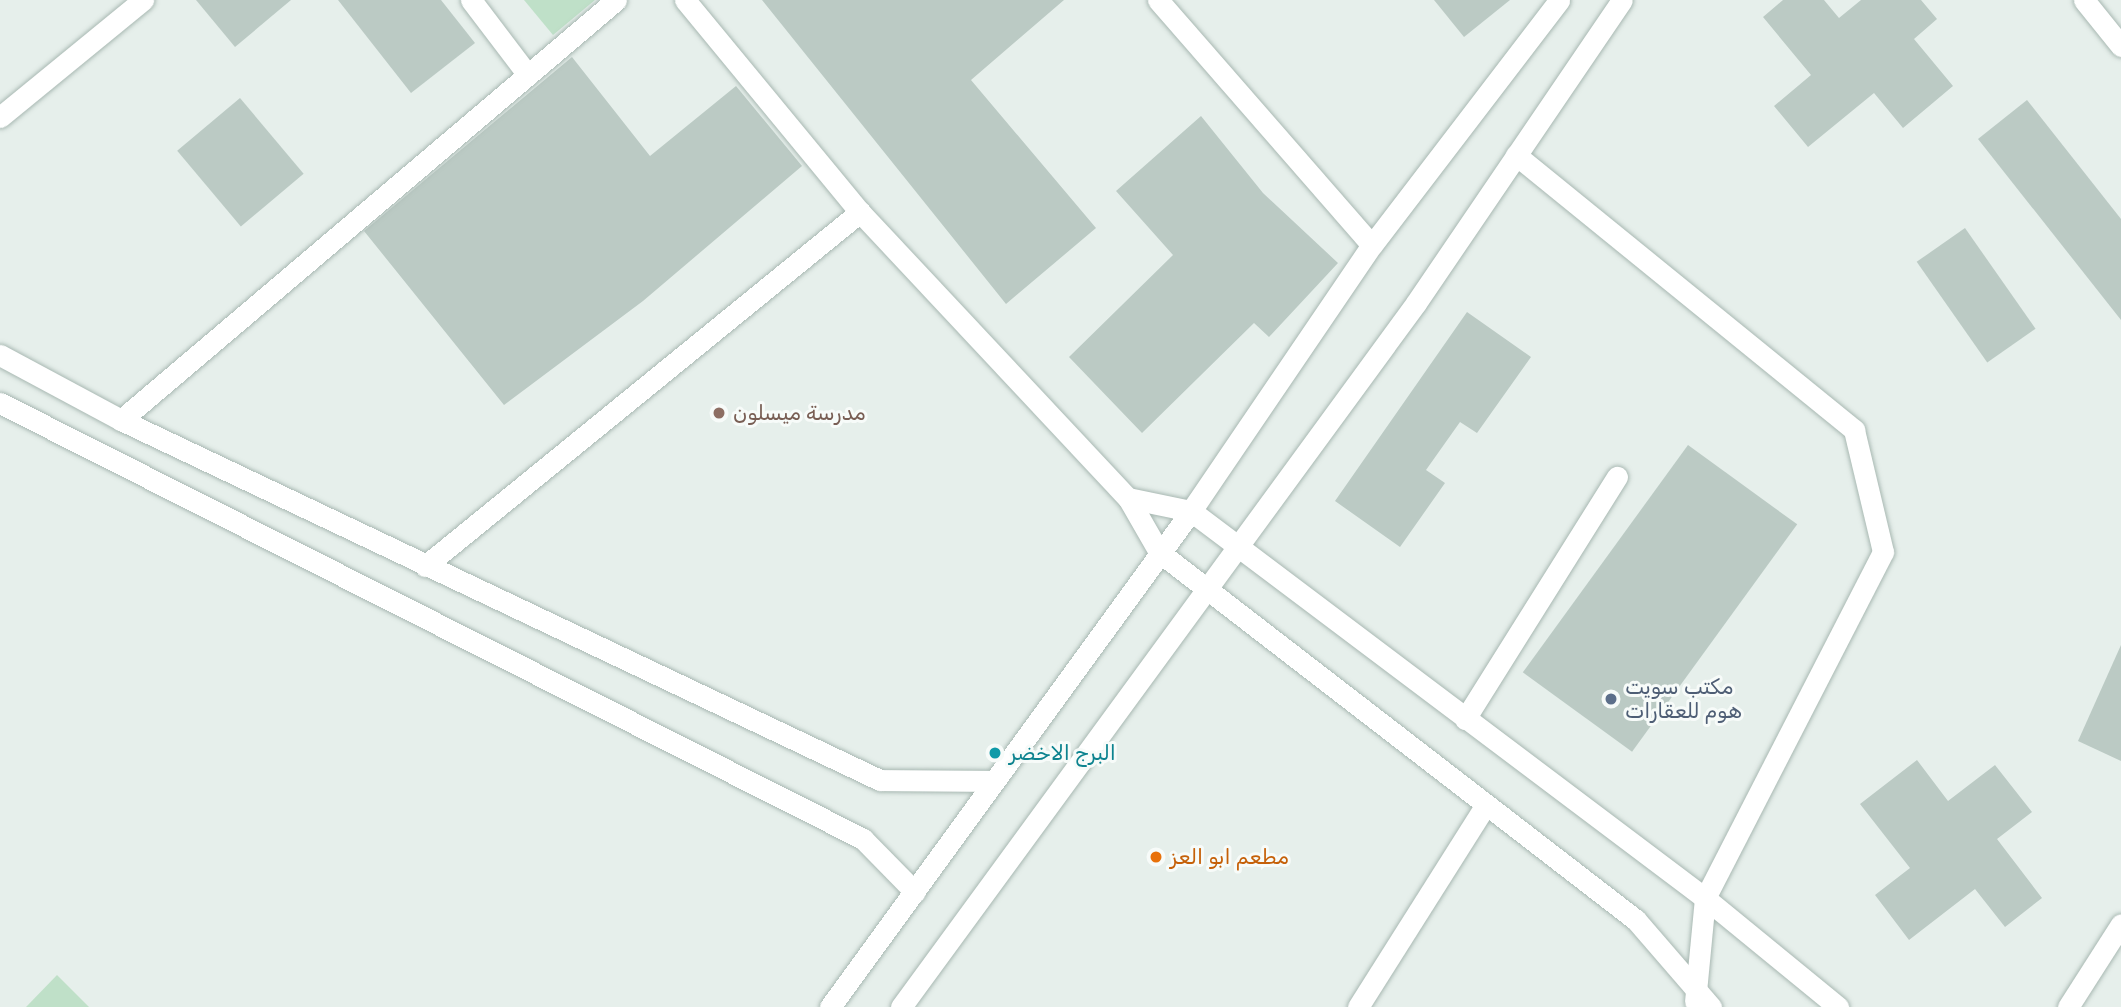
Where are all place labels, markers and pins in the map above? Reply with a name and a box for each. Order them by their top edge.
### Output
place label: مدرسة ميسلون [733,400,866,426]
marker: مدرسة ميسلون [711,405,727,421]
place label: مكتب سويت هوم للعقارات [1625,674,1742,724]
marker: مكتب سويت هوم للعقارات [1603,691,1619,707]
place label: البرج الاخضر [1009,740,1116,766]
marker: البرج الاخضر [987,745,1003,761]
place label: مطعم ابو العز [1170,844,1289,870]
marker: مطعم ابو العز [1148,849,1164,865]

